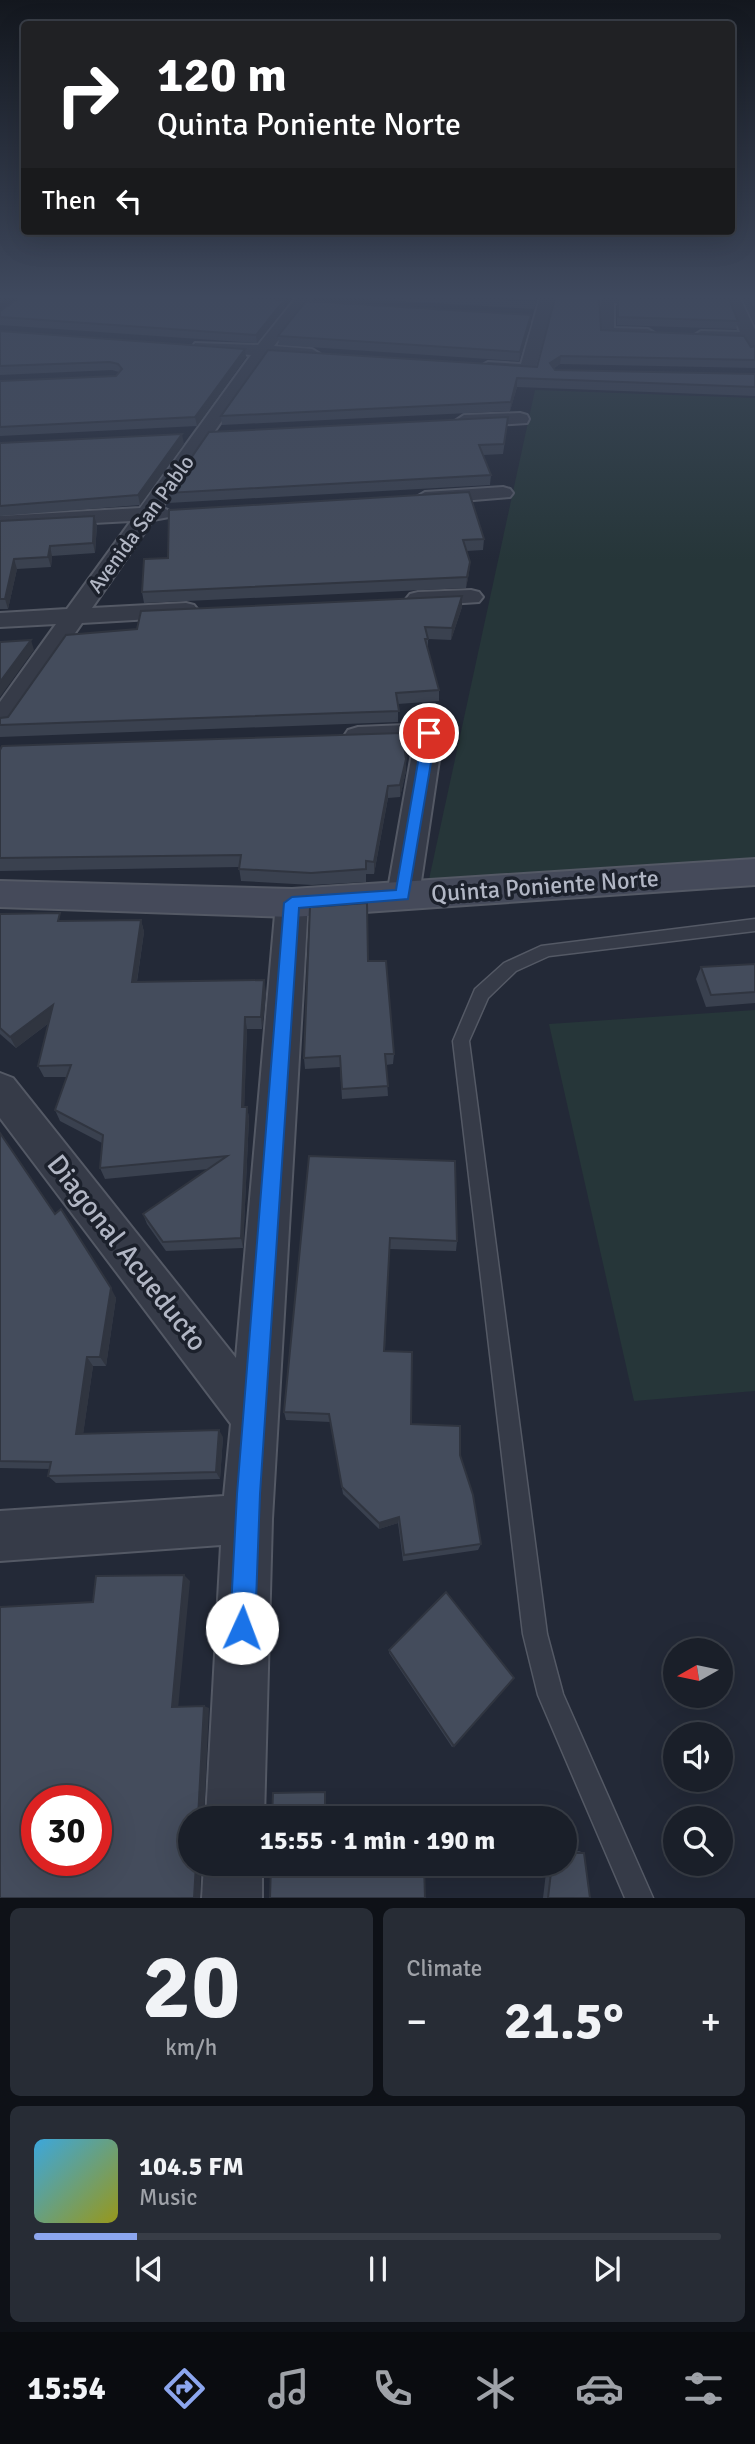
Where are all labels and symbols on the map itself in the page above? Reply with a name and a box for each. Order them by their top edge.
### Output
street label: Avenida San Pablo [82,450,200,598]
pin [399,703,459,763]
street label: Quinta Poniente Norte [430,863,660,909]
street label: Diagonal Acueducto [40,1148,214,1358]
position arrow [205,1591,279,1665]
north arrow [663,1638,733,1708]
speed limit sign: 30 [21,1785,112,1876]

